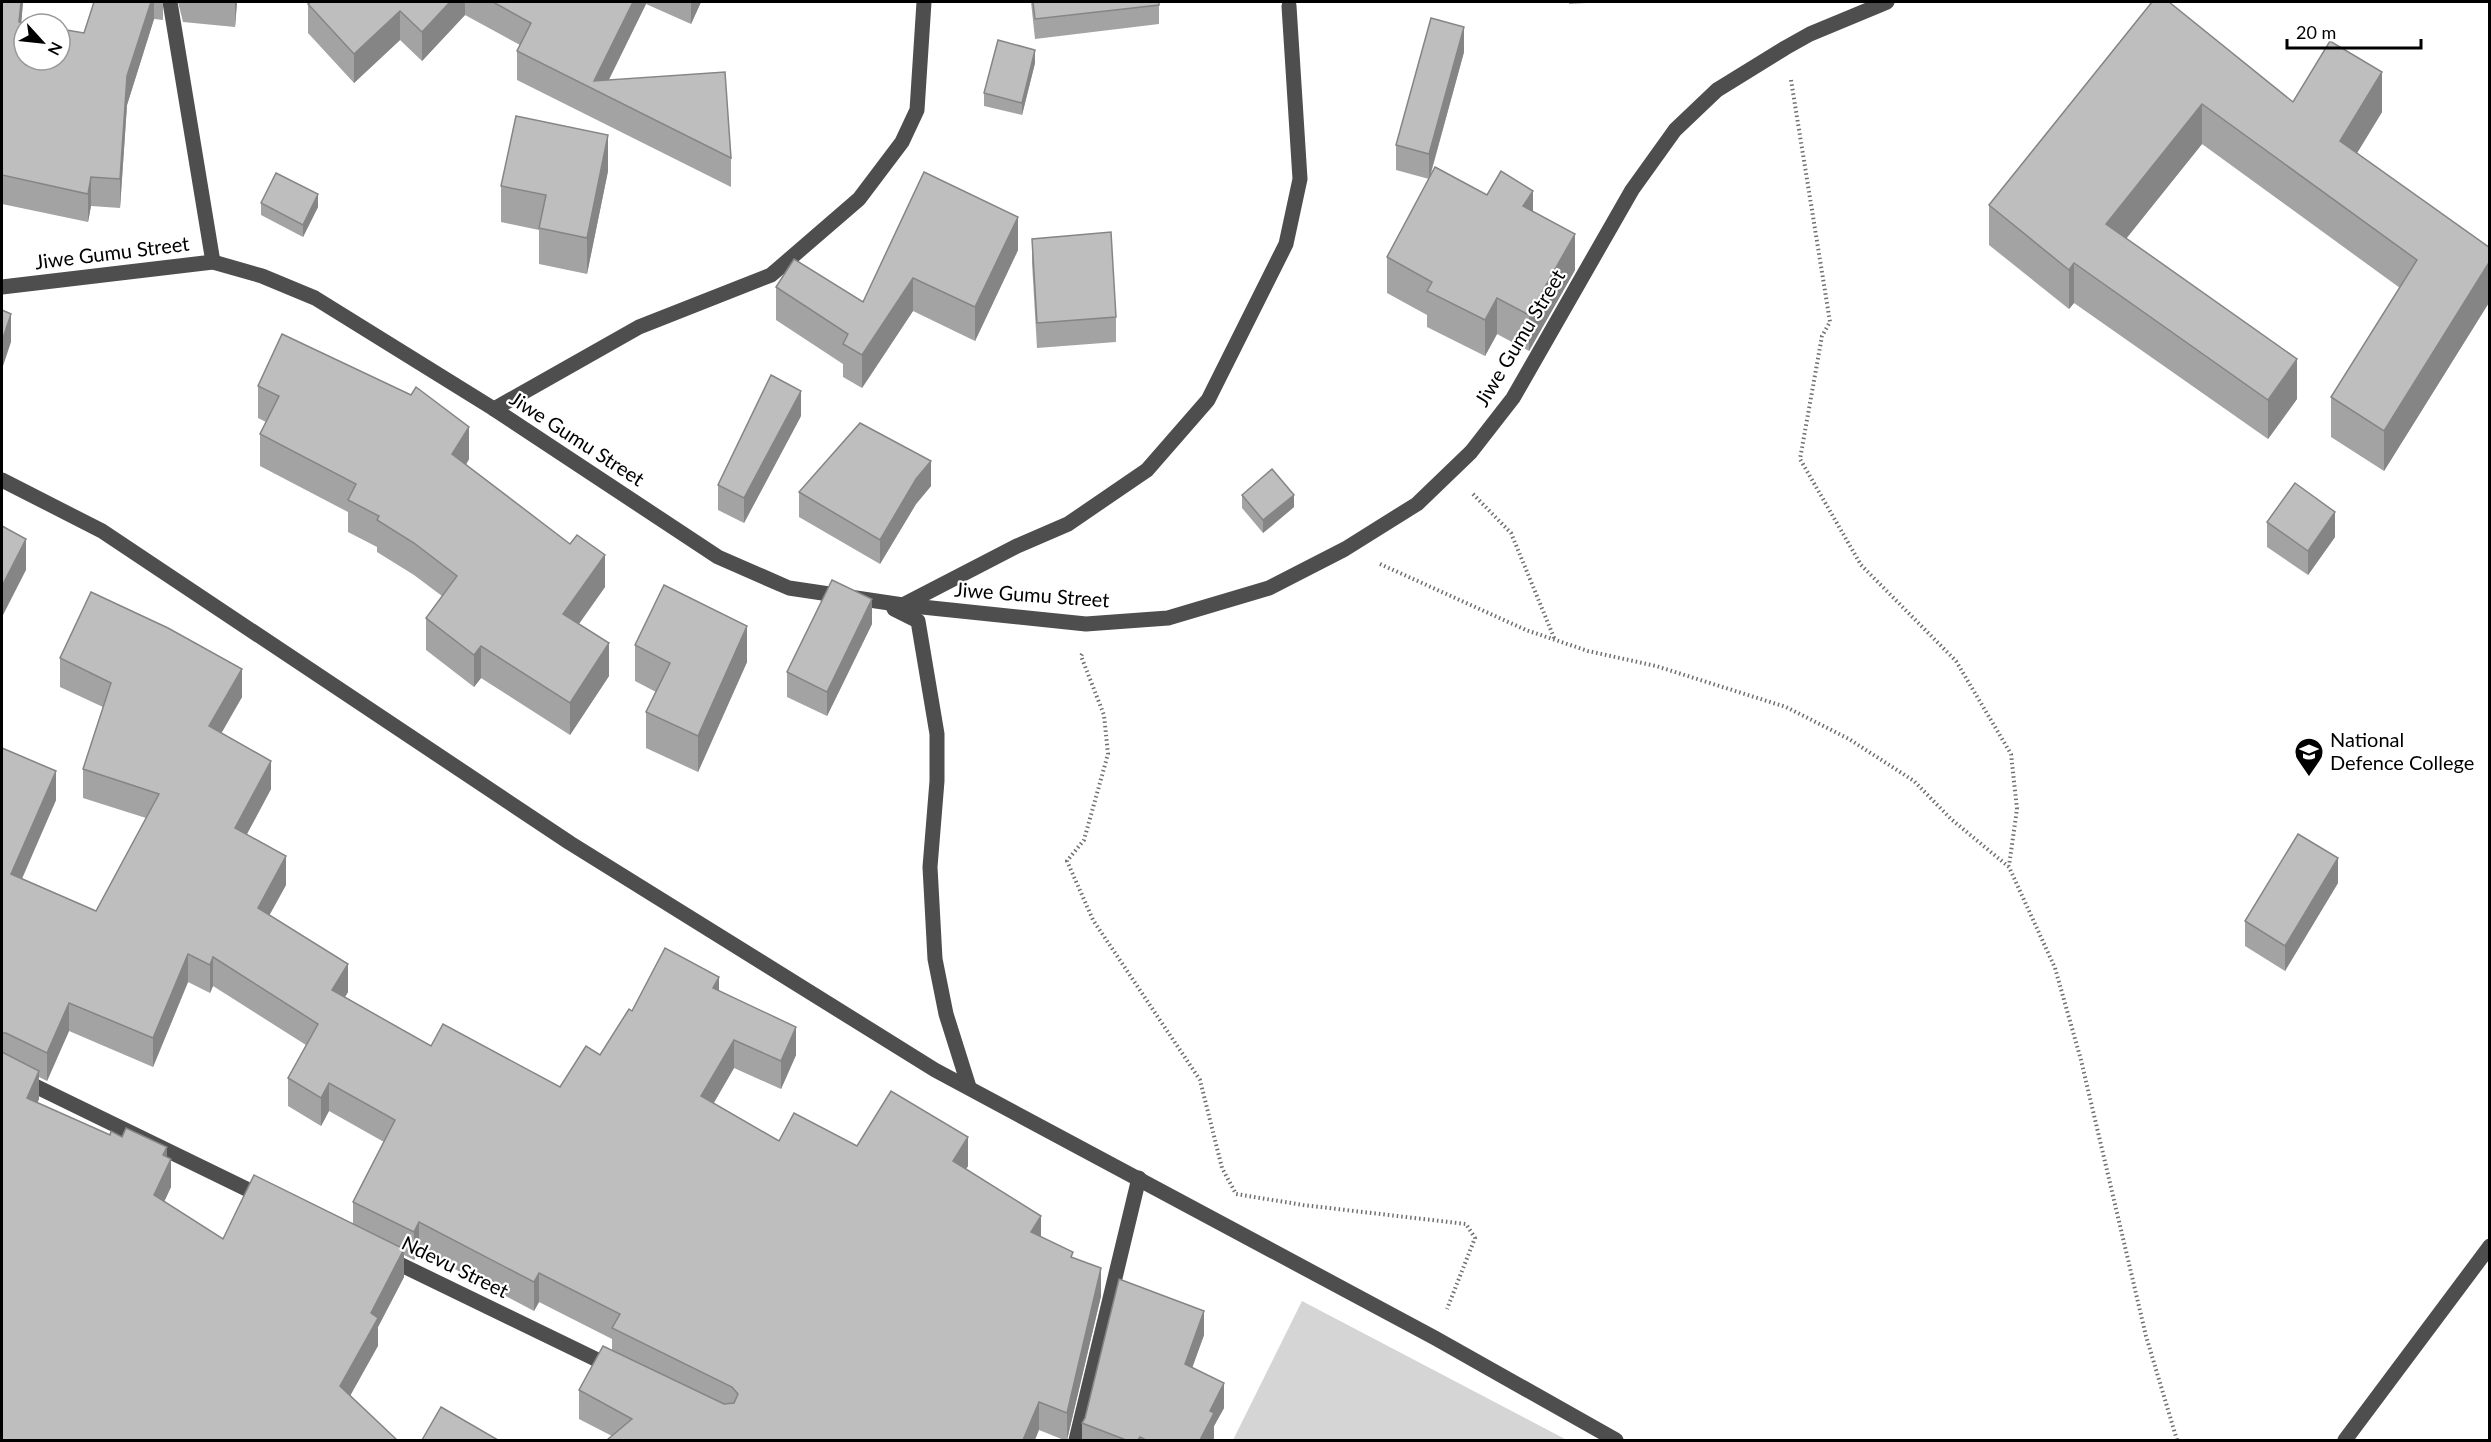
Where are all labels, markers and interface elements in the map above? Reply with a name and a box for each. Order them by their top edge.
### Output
north arrow [12,12,72,72]
scale bar [2287,12,2420,50]
text: 20 m [2296,21,2336,43]
text: N [45,39,67,59]
street label: Jiwe Gumu Street [33,231,190,273]
street label: Jiwe Gumu Street [1469,265,1569,410]
street label: Jiwe Gumu Street [506,386,649,491]
street label: Jiwe Gumu Street [954,577,1110,611]
place label: National Defence College [2330,727,2474,774]
school or university icon: National Defence College [2293,736,2325,778]
street label: Ndevu Street [398,1230,513,1302]

